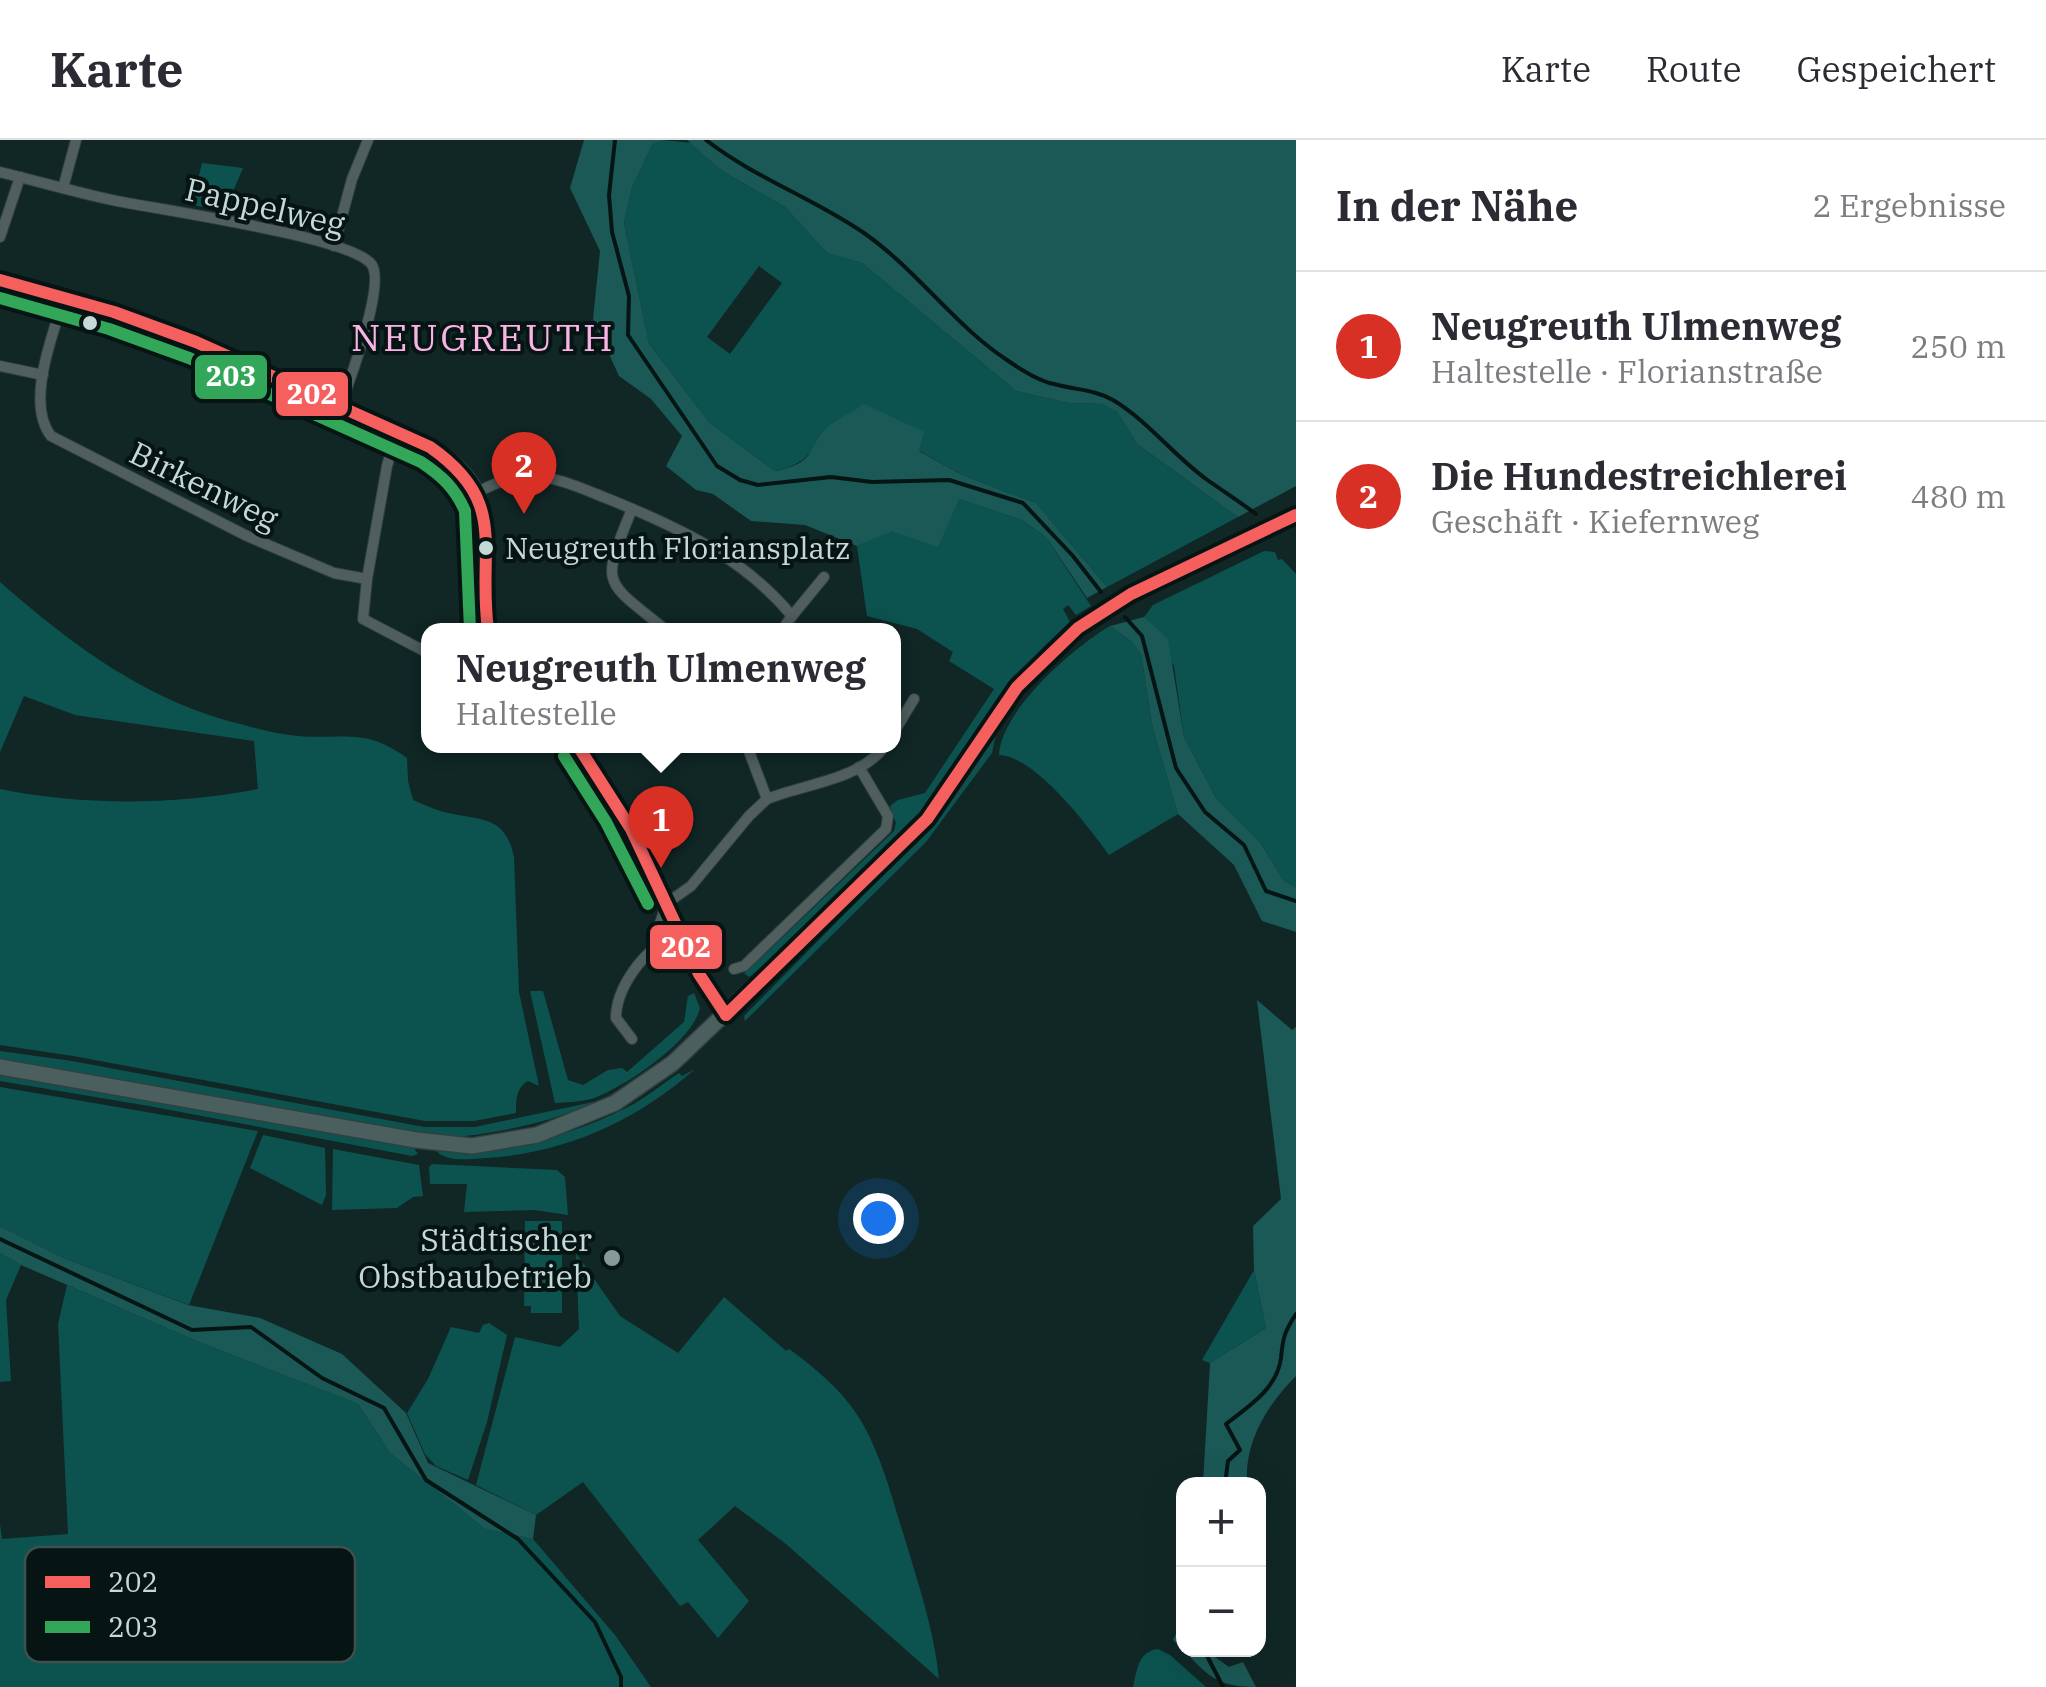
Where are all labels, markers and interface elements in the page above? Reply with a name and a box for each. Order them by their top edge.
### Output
text: Karte [50,38,183,100]
text: Karte [1501,46,1591,92]
text: Route [1646,46,1741,92]
text: Gespeichert [1796,46,1996,92]
street label: Pappelweg [181,167,349,245]
text: In der Nähe [1336,178,1578,233]
text: 2 Ergebnisse [1812,184,2006,226]
text: Neugreuth Ulmenweg [1431,301,1841,350]
district label: NEUGREUTH [351,312,615,361]
unlabelled marker [80,313,100,333]
text: 1 [1359,325,1378,367]
text: 250 m [1910,325,2006,367]
text: Haltestelle · Florianstraße [1431,350,1823,392]
line badge: 203 [193,353,269,401]
text: 203 [206,357,256,394]
line badge: 202 [274,370,350,418]
text: 202 [287,375,337,412]
street label: Birkenweg [123,431,286,539]
pin: 2 [492,432,556,514]
text: Die Hundestreichlerei [1431,451,1847,500]
text: 2 [1359,475,1378,517]
text: 480 m [1910,475,2006,517]
text: Geschäft · Kiefernweg [1431,500,1759,542]
place label: Neugreuth Floriansplatz [505,528,850,567]
marker: Neugreuth Floriansplatz [476,538,496,558]
popup [421,623,901,753]
text: Neugreuth Ulmenweg [456,643,866,692]
text: Haltestelle [456,692,617,734]
pin: 1 [628,786,694,868]
line badge: 202 [648,923,724,971]
text: 202 [661,928,711,965]
your location [853,1193,904,1244]
place label: Städtischer Obstbaubetrieb [358,1218,592,1297]
marker: Städtischer Obstbaubetrieb [601,1247,623,1269]
map controls [1176,1477,1266,1657]
button: + [1176,1477,1266,1567]
legend [25,1547,355,1662]
text: 202 [108,1563,158,1600]
button: − [1176,1567,1266,1657]
text: 203 [108,1608,158,1645]

